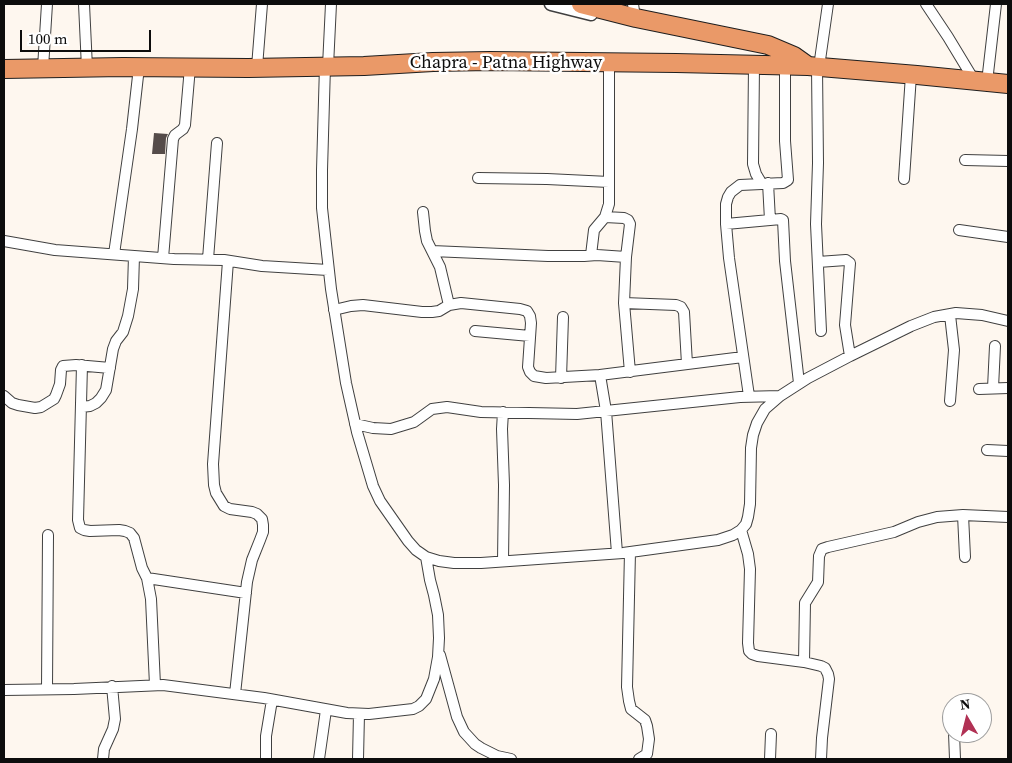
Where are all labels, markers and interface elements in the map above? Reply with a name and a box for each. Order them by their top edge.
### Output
scale bar [22,20,154,52]
text: 100 m [28,28,68,49]
street label: Chapra - Patna Highway [410,52,602,74]
north arrow [942,693,992,743]
text: N [959,694,971,715]

